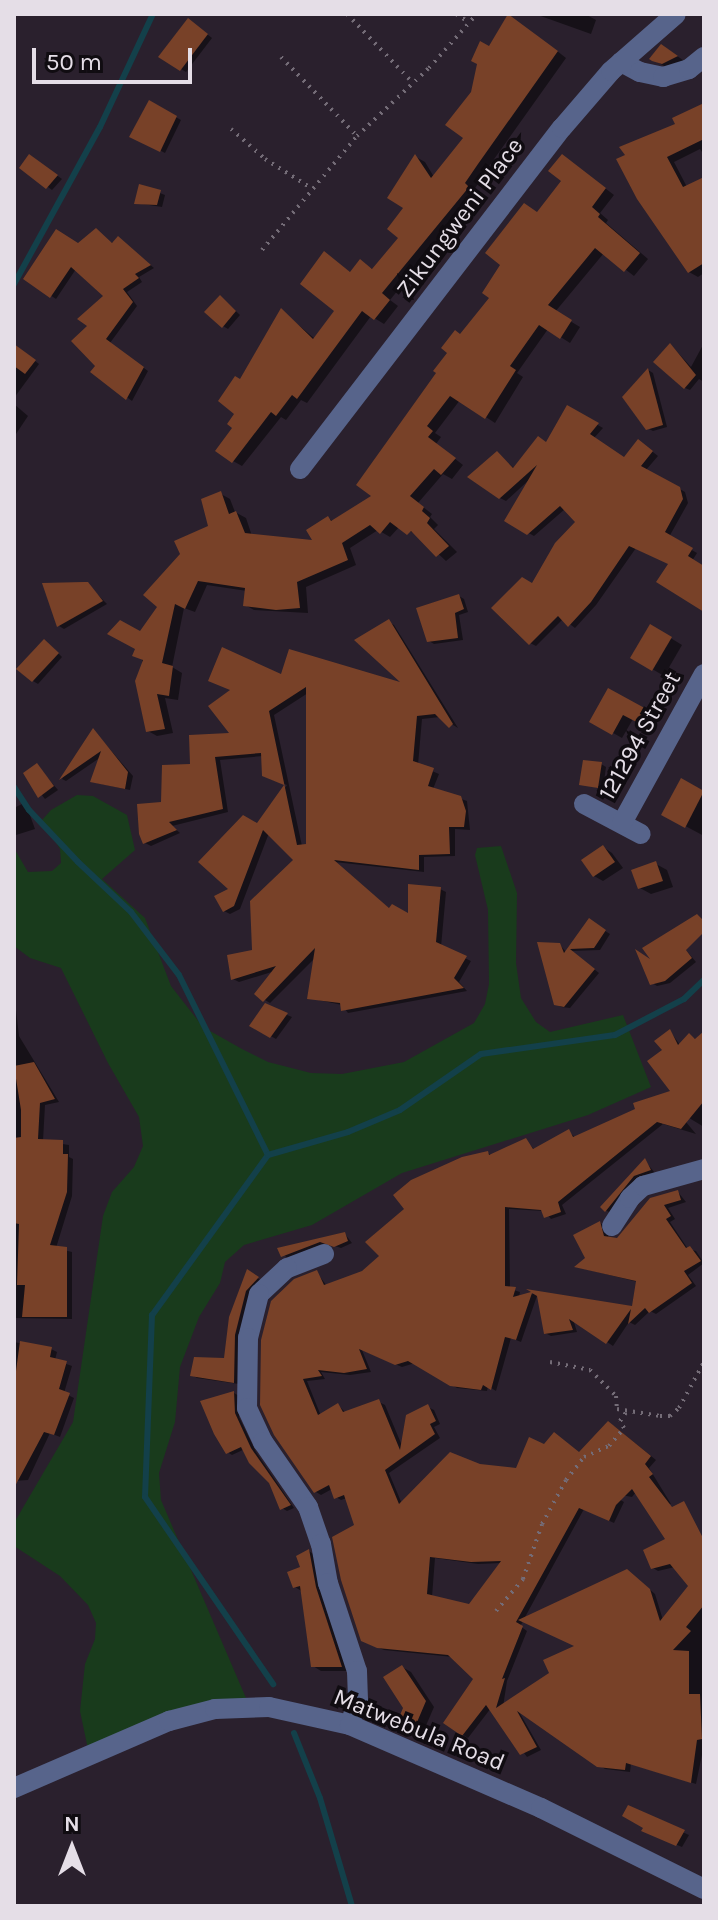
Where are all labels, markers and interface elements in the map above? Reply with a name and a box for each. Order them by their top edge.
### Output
scale bar [36,32,196,82]
text: 50 m [46,48,102,76]
street label: Zikungweni Place [391,133,529,303]
street label: 121294 Street [593,667,687,805]
street label: Matwebula Road [329,1683,509,1777]
north arrow [32,1808,112,1888]
text: N [64,1811,80,1837]

